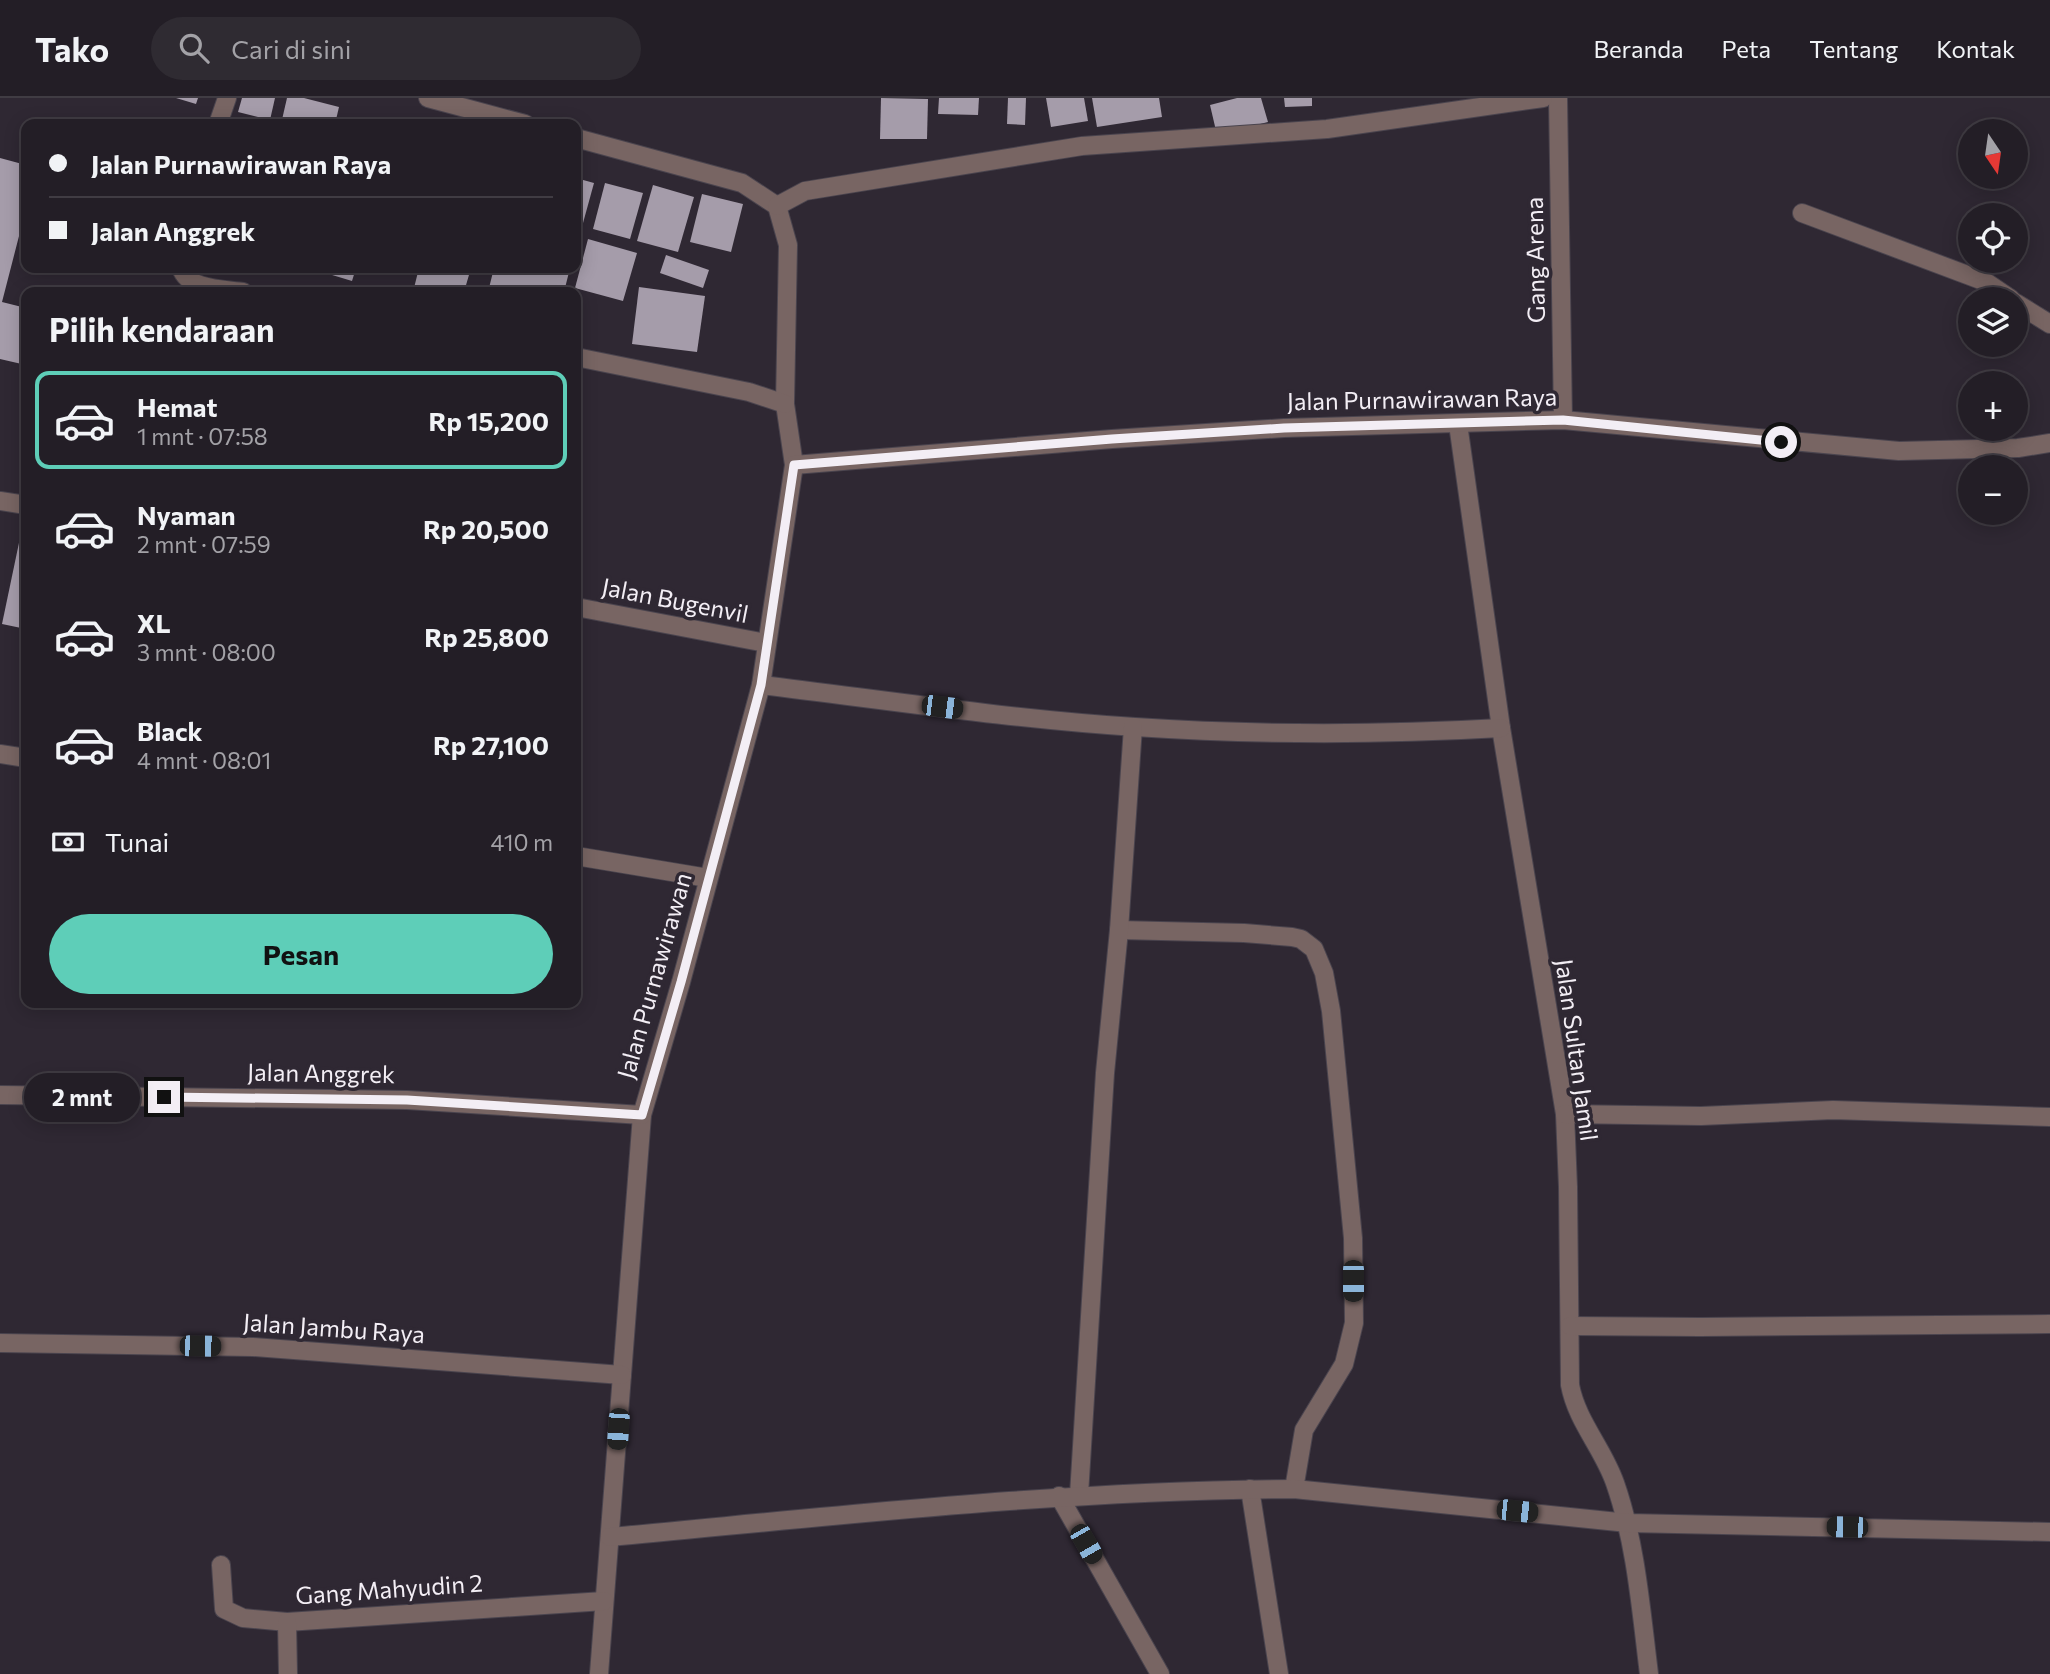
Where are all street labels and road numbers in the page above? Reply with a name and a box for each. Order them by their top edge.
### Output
street label: Gang Arena [1519,197,1550,323]
street label: Jalan Purnawirawan Raya [1286,382,1557,415]
street label: Jalan Bugenvil [599,571,751,628]
street label: Jalan Purnawirawan [610,869,697,1082]
street label: Jalan Sultan Jamil [1550,957,1605,1143]
street label: Jalan Anggrek [247,1057,395,1088]
street label: Jalan Jambu Raya [242,1307,426,1348]
street label: Gang Mahyudin 2 [294,1567,484,1610]

